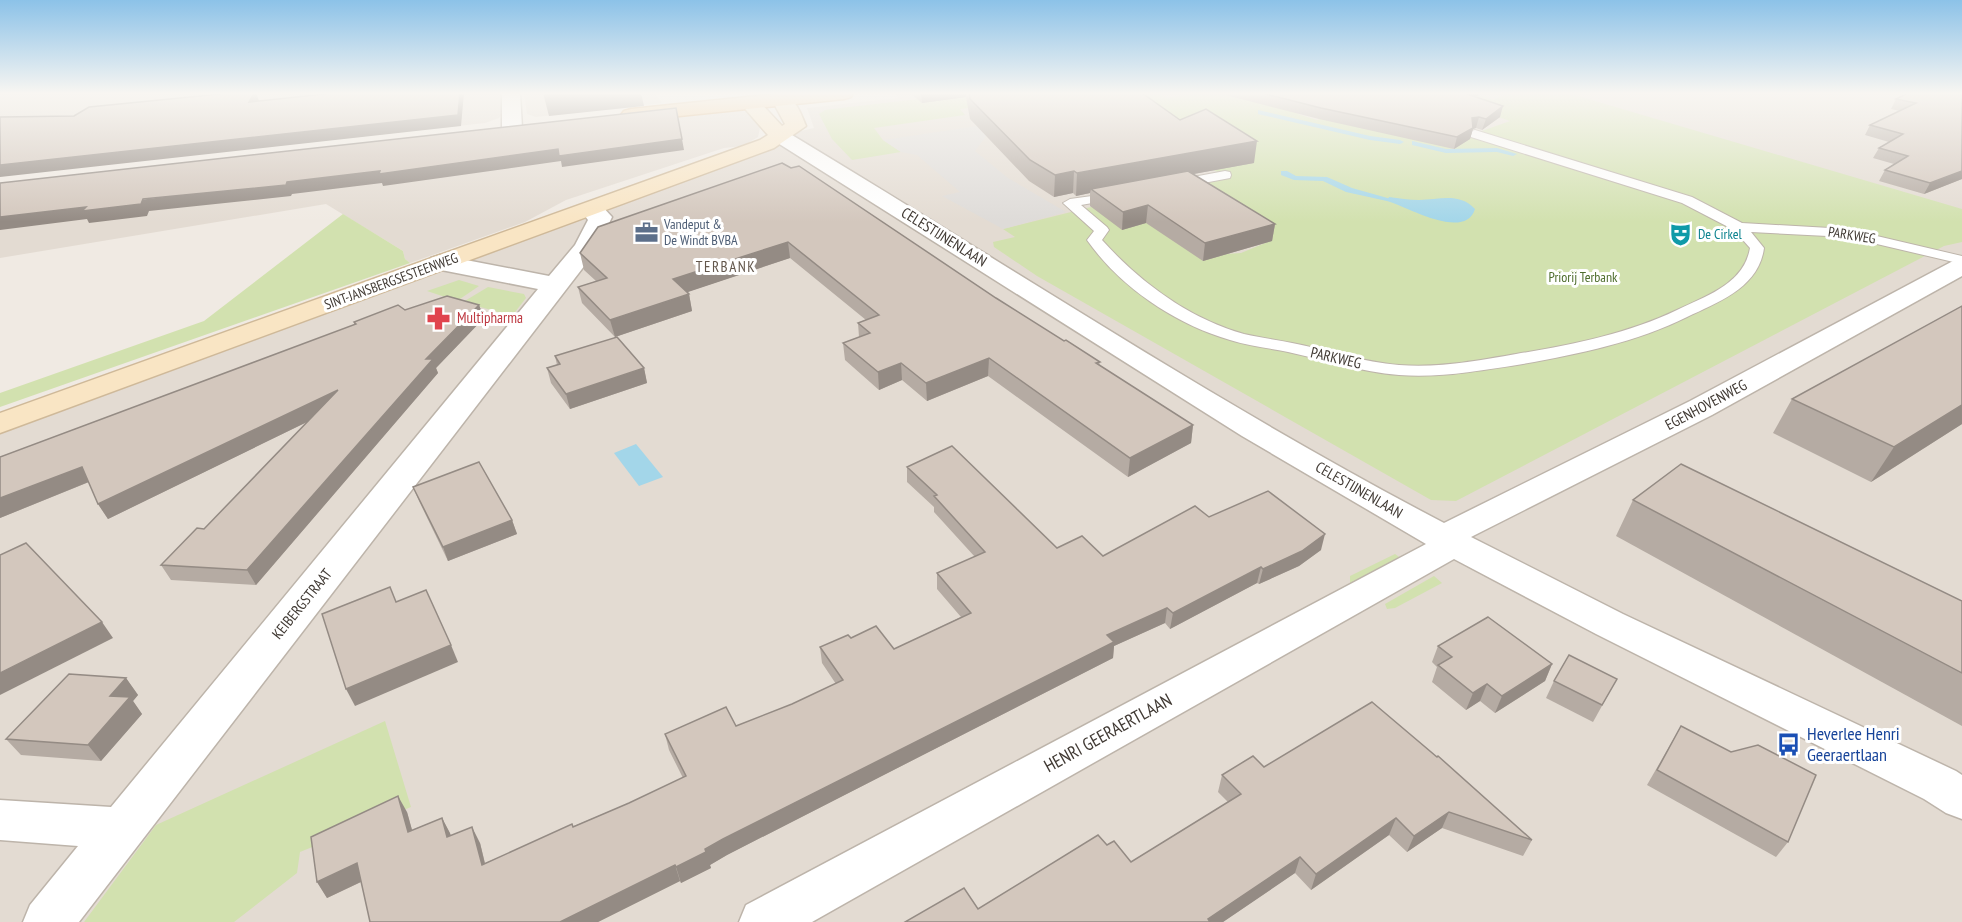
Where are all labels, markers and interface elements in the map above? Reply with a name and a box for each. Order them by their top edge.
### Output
street label: CELESTIJNENLAAN [898,203,991,270]
place label: Vandeput & De Windt BVBA [663,215,738,249]
office icon: Vandeput & De Windt BVBA [633,219,659,245]
theatre icon: De Cirkel [1667,221,1693,247]
street label: PARKWEG [1827,222,1877,248]
place label: De Cirkel [1698,225,1742,243]
street label: SINT-JANSBERGSESTEENWEG [322,248,460,314]
district label: TERBANK [696,257,756,276]
park label: Priorij Terbank [1548,268,1618,286]
pharmacy icon: Multipharma [426,305,452,331]
place label: Multipharma [457,308,523,327]
street label: PARKWEG [1309,342,1363,373]
street label: EGENHOVENWEG [1662,375,1750,434]
street label: CELESTIJNENLAAN [1312,457,1406,522]
street label: KEIBERGSTRAAT [267,564,336,643]
street label: HENRI GEERAERTLAAN [1040,688,1176,777]
place label: Heverlee Henri Geeraertlaan [1807,722,1900,766]
bus stop icon: Heverlee Henri Geeraertlaan [1776,731,1802,757]

